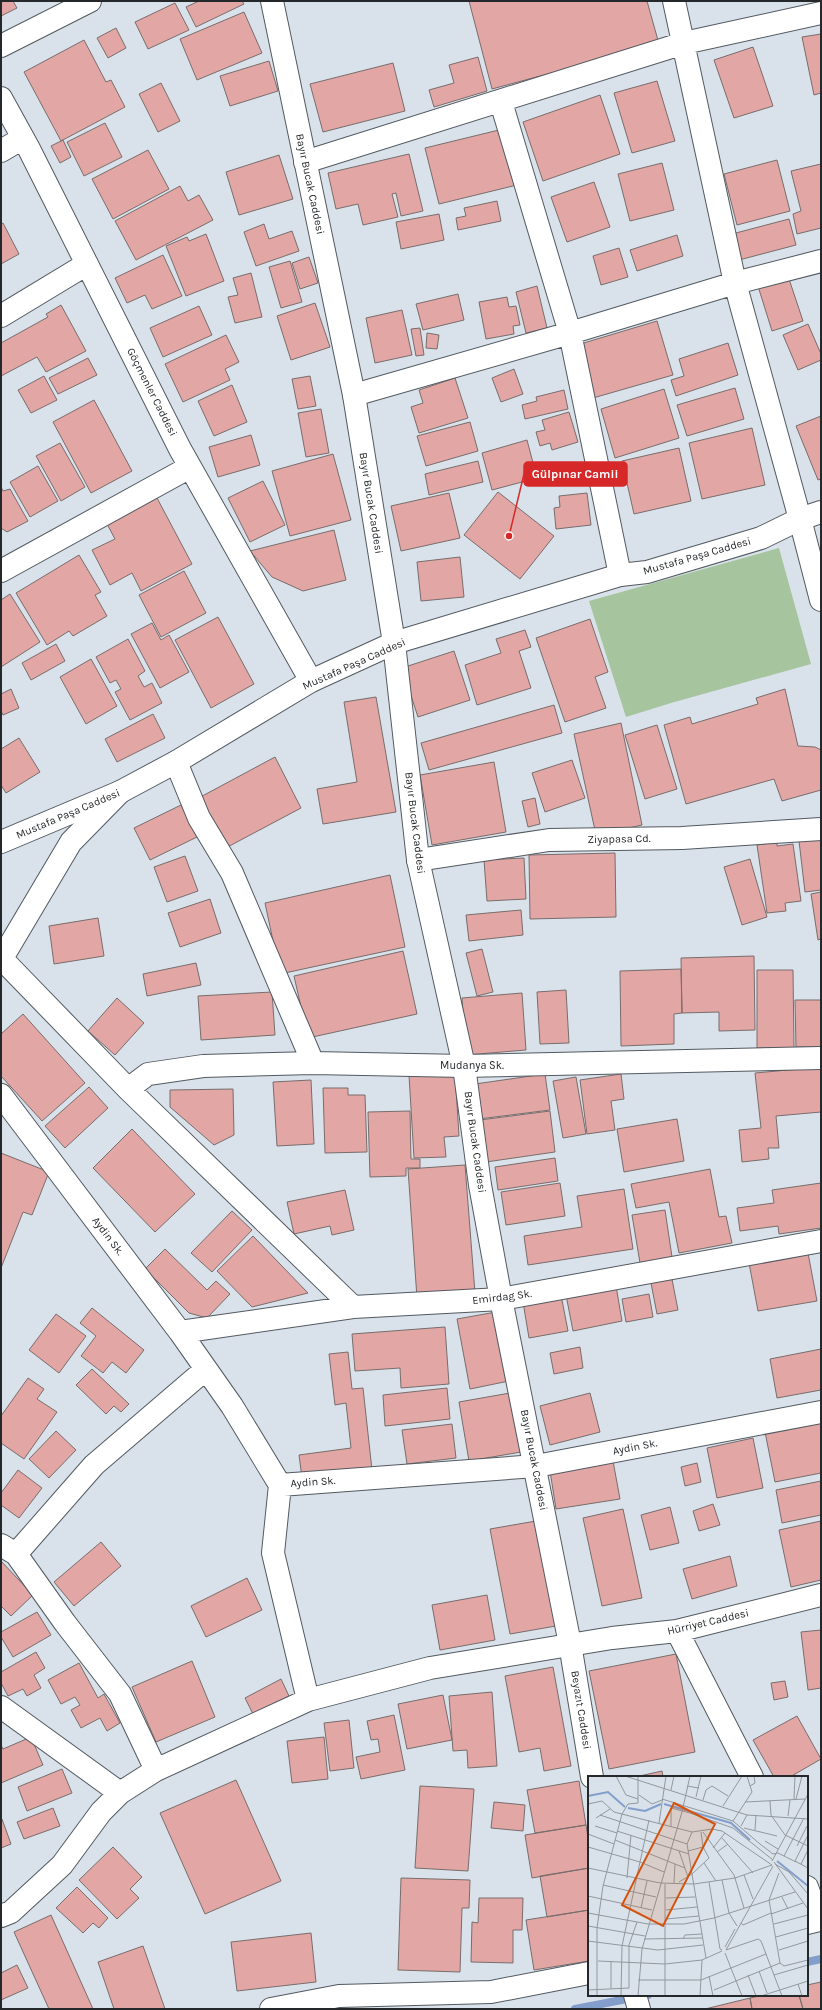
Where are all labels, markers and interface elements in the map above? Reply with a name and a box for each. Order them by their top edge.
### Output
street label: Bayır Bucak Caddesi [293,133,327,235]
street label: Göçmenler Caddesi [124,346,180,438]
street label: Bayır Bucak Caddesi [357,451,385,555]
callout: Gülpınar Camii [524,462,627,486]
text: Gülpınar Camii [532,467,618,481]
street label: Mustafa Paşa Caddesi [642,534,752,578]
street label: Mustafa Paşa Caddesi [300,635,408,693]
street label: Bayır Bucak Caddesi [402,771,428,875]
street label: Mustafa Paşa Caddesi [14,786,122,842]
street label: Ziyapasa Cd. [587,832,651,846]
street label: Mudanya Sk. [440,1059,504,1072]
street label: Bayır Bucak Caddesi [461,1090,489,1194]
street label: Aydin Sk. [89,1214,127,1258]
street label: Emirdag Sk. [471,1287,533,1307]
street label: Bayır Bucak Caddesi [518,1408,550,1512]
street label: Aydin Sk. [612,1436,658,1458]
street label: Aydin Sk. [290,1474,336,1490]
street label: Hürriyet Caddesi [666,1606,750,1638]
street label: Beyazıt Caddesi [568,1670,594,1750]
inset map [588,1776,808,1996]

